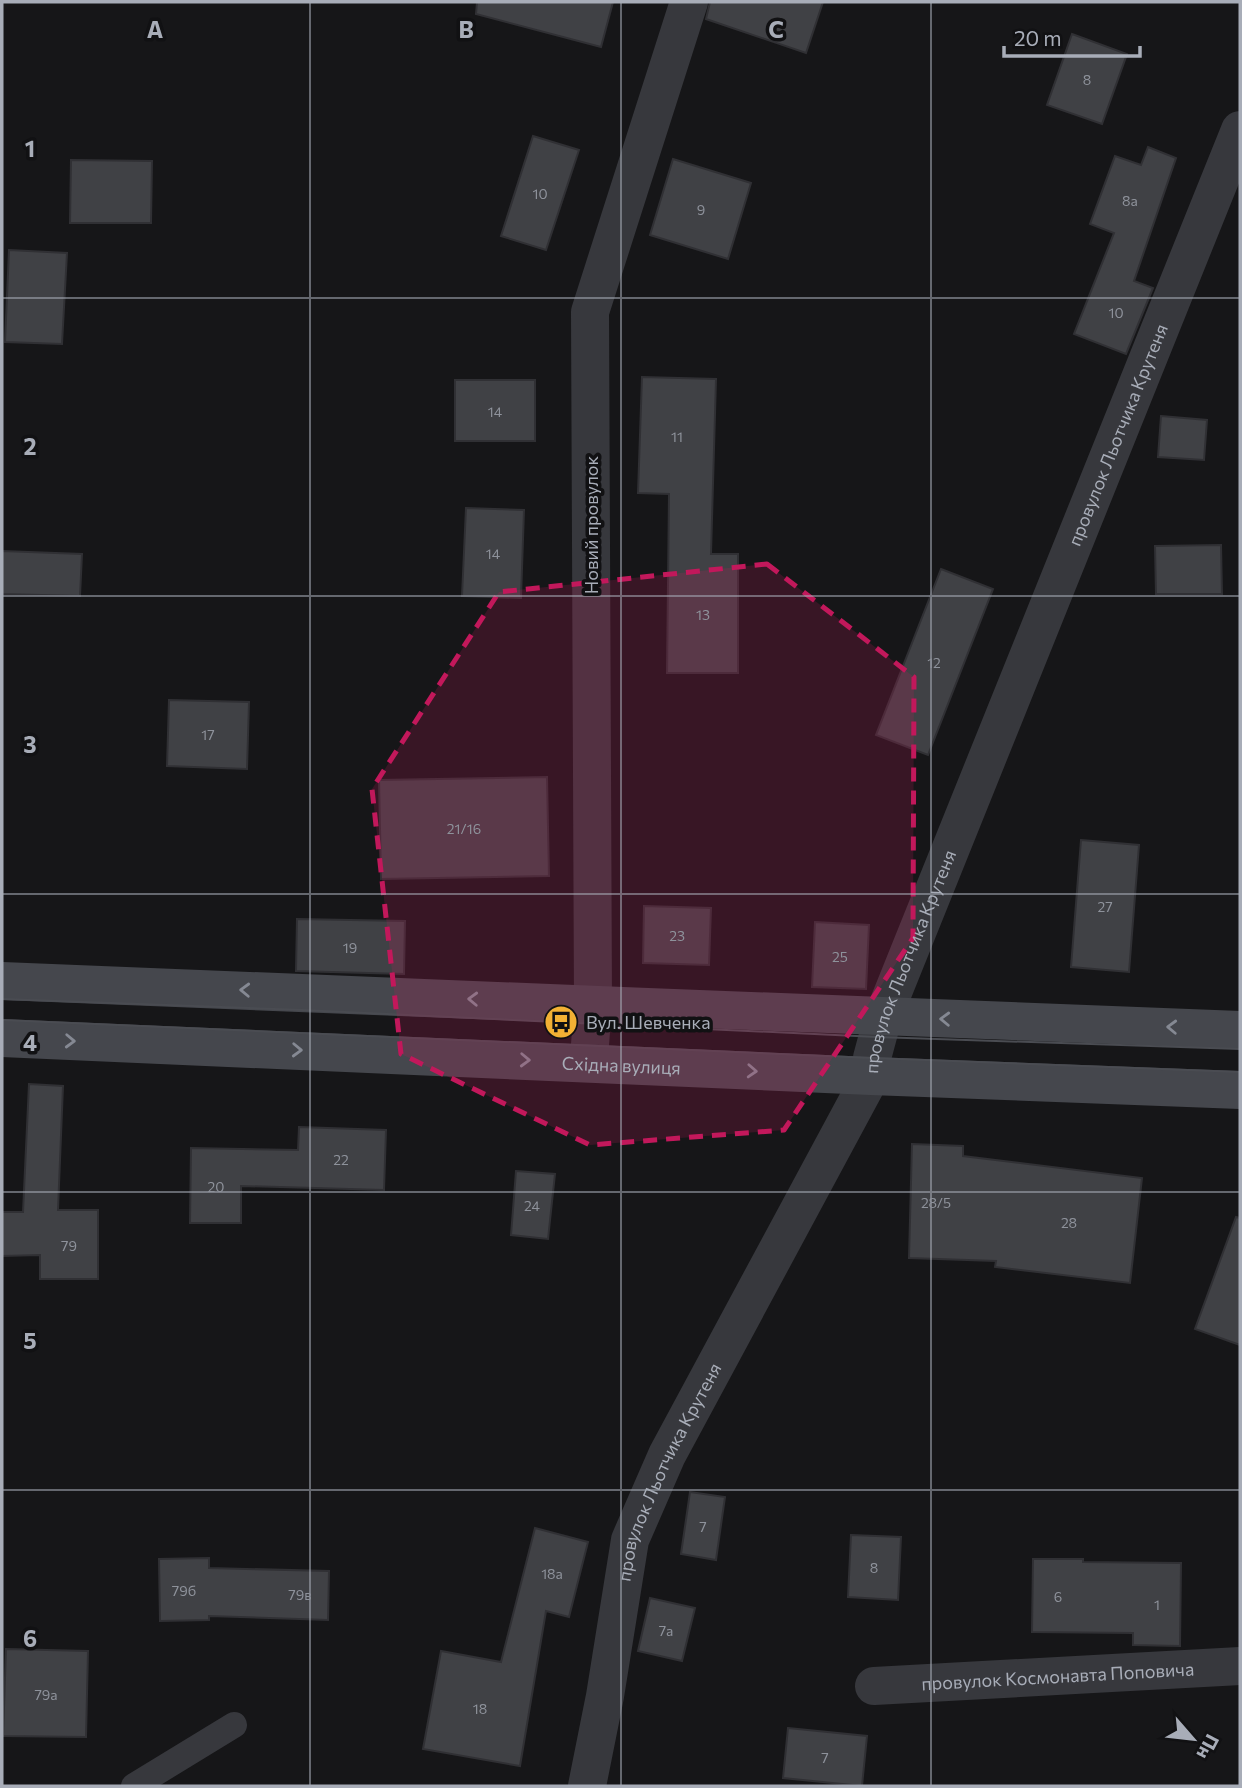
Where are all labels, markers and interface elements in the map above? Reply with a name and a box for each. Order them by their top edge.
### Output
scale bar [1004,14,1140,58]
text: A [147,15,164,43]
text: B [458,15,474,43]
text: C [768,15,784,43]
text: 20 m [1014,25,1062,50]
house number: 8 [1083,71,1091,88]
text: 1 [25,134,35,162]
house number: 10 [532,185,548,202]
house number: 8а [1122,192,1138,209]
house number: 9 [697,201,705,218]
house number: 10 [1108,304,1124,321]
street label: провулок Льотчика Крутеня [1063,320,1172,549]
house number: 14 [488,403,503,420]
house number: 11 [671,428,683,445]
text: 2 [23,432,37,460]
street label: Новий провулок [580,455,602,594]
house number: 14 [486,545,501,562]
house number: 13 [696,606,710,623]
house number: 12 [927,654,941,671]
house number: 17 [201,726,215,743]
text: 3 [23,730,37,758]
house number: 21/16 [447,820,481,837]
street label: провулок Льотчика Крутеня [860,846,960,1074]
house number: 27 [1097,898,1113,915]
house number: 23 [669,927,685,944]
house number: 19 [343,939,357,956]
house number: 25 [832,948,848,965]
one-way arrow [240,983,251,998]
one-way arrow [467,991,478,1006]
bus stop icon: Вул. Шевченка [542,1003,580,1041]
place label: Вул. Шевченка [586,1011,710,1033]
one-way arrow [939,1012,950,1027]
one-way arrow [1166,1020,1177,1035]
text: 4 [23,1028,37,1056]
one-way arrow [65,1033,76,1048]
one-way arrow [292,1043,303,1058]
street label: Східна вулиця [561,1051,681,1079]
one-way arrow [519,1053,530,1068]
one-way arrow [747,1063,758,1078]
house number: 22 [333,1151,349,1168]
house number: 20 [208,1178,224,1195]
house number: 28/5 [921,1194,951,1211]
house number: 24 [524,1197,541,1214]
house number: 28 [1061,1214,1077,1231]
house number: 79 [61,1237,77,1254]
text: 5 [23,1326,37,1354]
street label: провулок Льотчика Крутеня [613,1359,726,1583]
house number: 7 [699,1518,707,1535]
house number: 8 [870,1559,878,1576]
house number: 18а [541,1565,563,1582]
house number: 79б [172,1582,196,1599]
house number: 79в [288,1586,312,1603]
house number: 6 [1054,1588,1062,1605]
house number: 1 [1154,1596,1160,1613]
house number: 7а [659,1622,673,1639]
text: 6 [23,1624,37,1652]
street label: провулок Космонавта Поповича [921,1658,1195,1694]
house number: 79а [34,1686,58,1703]
house number: 18 [473,1700,487,1717]
north arrow [1158,1704,1228,1774]
text: Пн [1192,1731,1225,1764]
house number: 7 [821,1749,829,1766]

